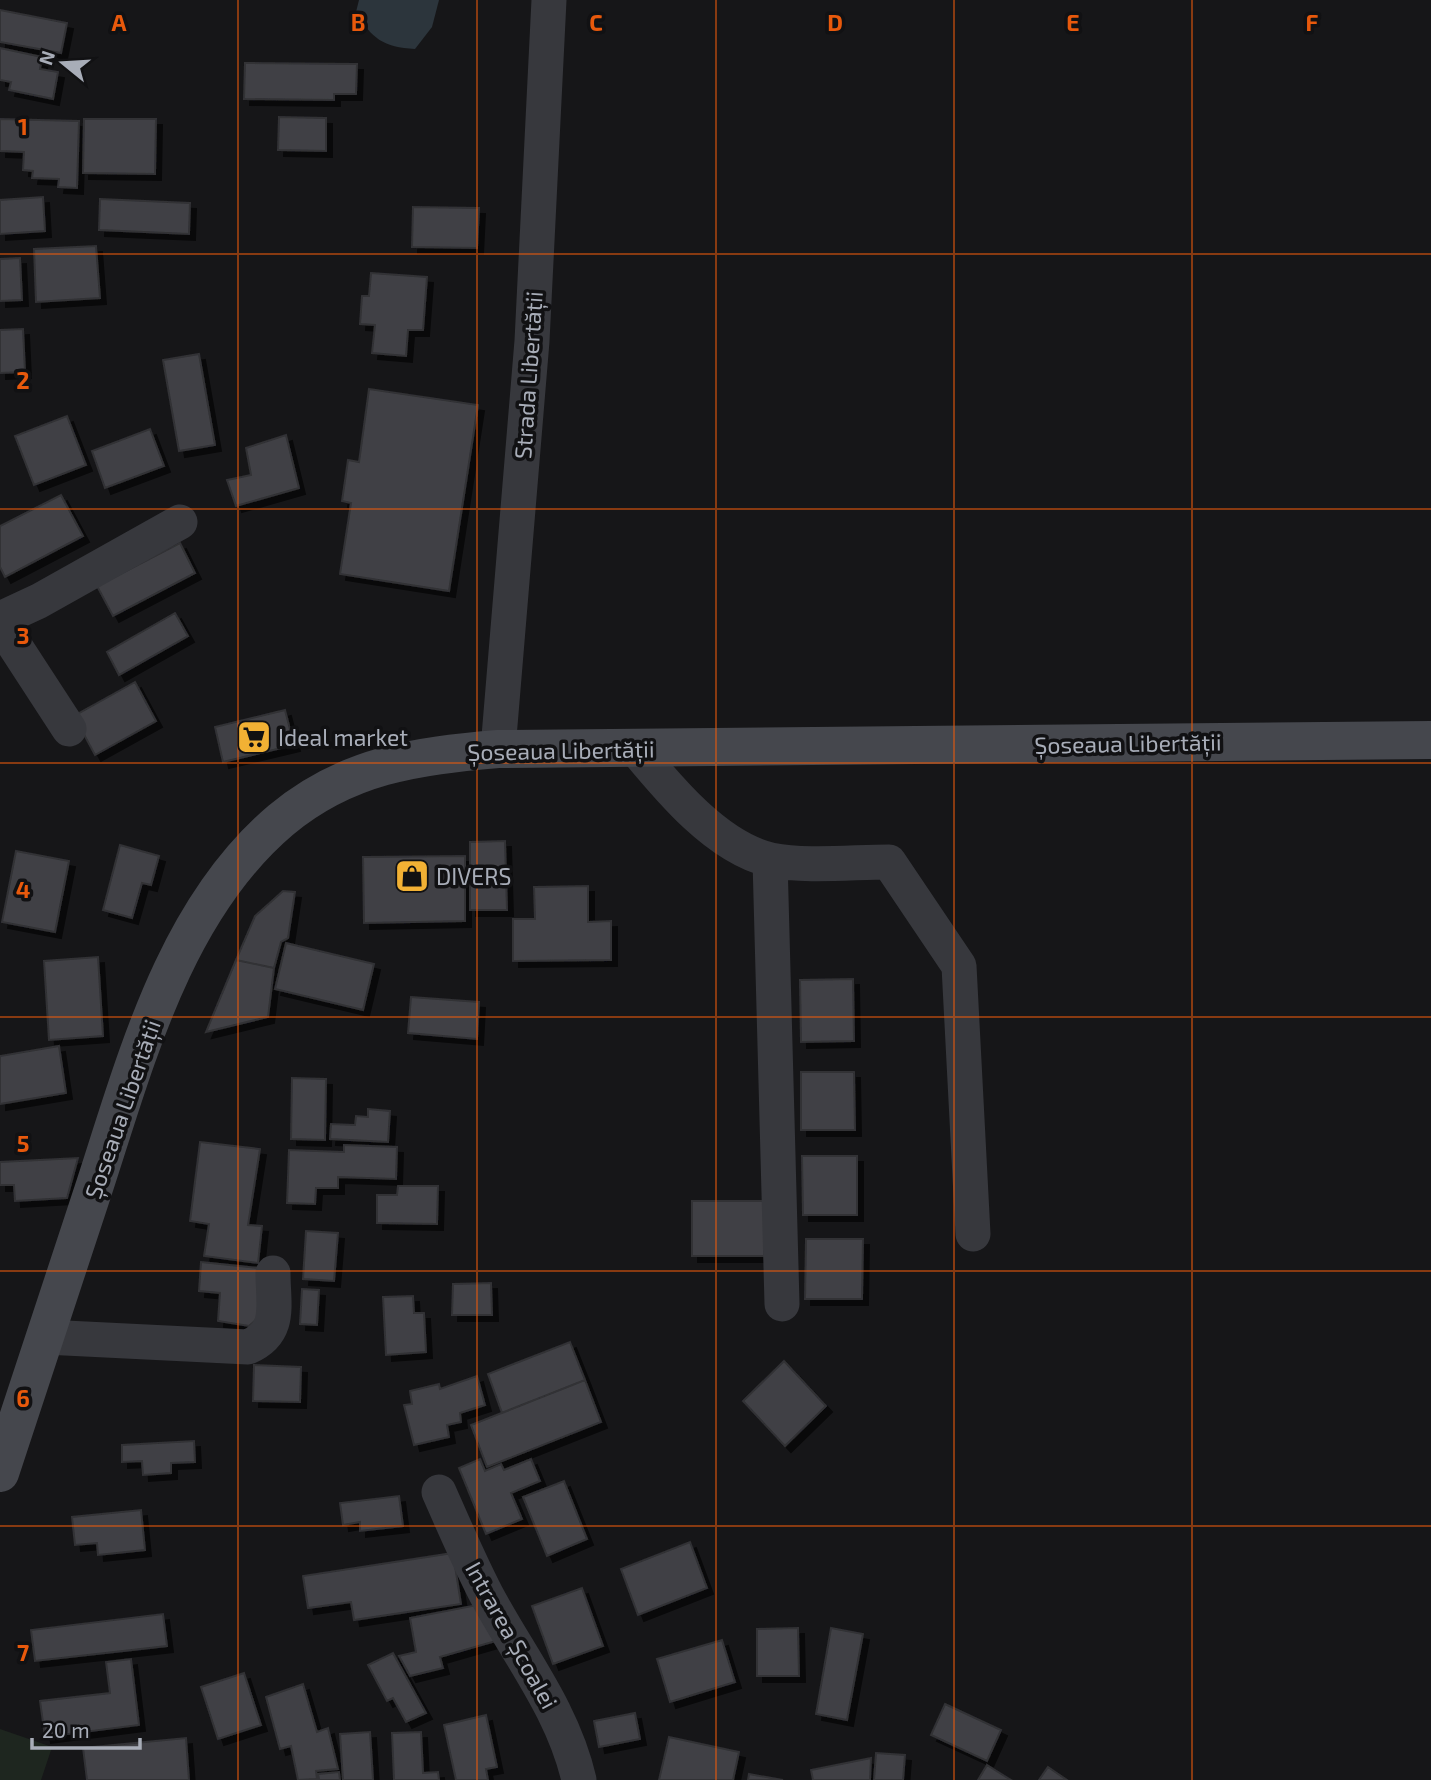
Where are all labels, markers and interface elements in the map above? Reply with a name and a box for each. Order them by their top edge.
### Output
text: A [111,8,127,36]
text: B [351,8,365,36]
text: C [589,8,603,36]
text: D [827,8,843,36]
text: E [1066,8,1080,36]
text: F [1306,8,1319,36]
north arrow [28,28,98,98]
text: N [33,48,59,68]
text: 1 [18,112,28,140]
street label: Strada Libertății [508,290,550,460]
text: 2 [16,366,30,394]
text: 3 [16,621,30,649]
supermarket icon: Ideal market [235,718,273,756]
place label: Ideal market [278,723,408,751]
street label: Șoseaua Libertății [1034,727,1222,761]
street label: Șoseaua Libertății [467,734,655,768]
shop icon: DIVERS [393,857,431,895]
place label: DIVERS [436,862,511,890]
text: 4 [16,875,30,903]
street label: Șoseaua Libertății [78,1016,168,1203]
text: 5 [17,1129,29,1157]
text: 6 [16,1384,30,1412]
street label: Intrarea Școalei [458,1557,564,1714]
text: 7 [17,1638,29,1666]
scale bar [32,1706,140,1750]
text: 20 m [42,1717,90,1742]

